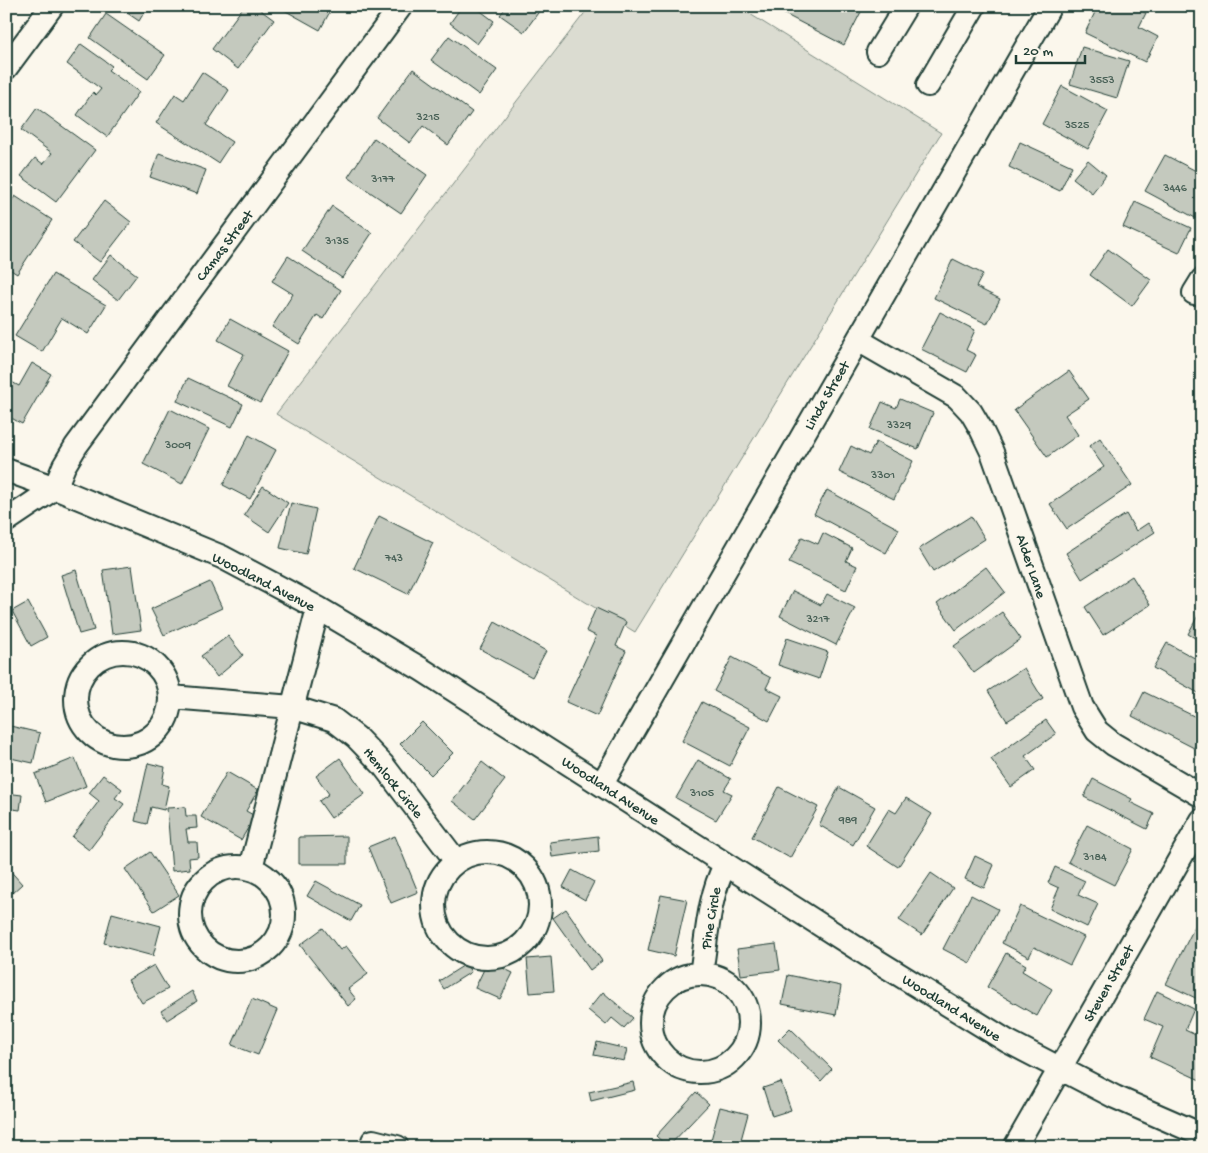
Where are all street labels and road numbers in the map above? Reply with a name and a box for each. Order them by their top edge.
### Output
street label: Camas Street [193,206,259,285]
street label: Linda Street [801,357,856,434]
street label: Alder Lane [1011,532,1049,601]
street label: Woodland Avenue [209,549,318,617]
street label: Hemlock Circle [358,744,427,823]
street label: Woodland Avenue [557,753,663,830]
street label: Pine Circle [697,886,726,952]
street label: Steven Street [1080,941,1140,1026]
street label: Woodland Avenue [898,971,1004,1046]

